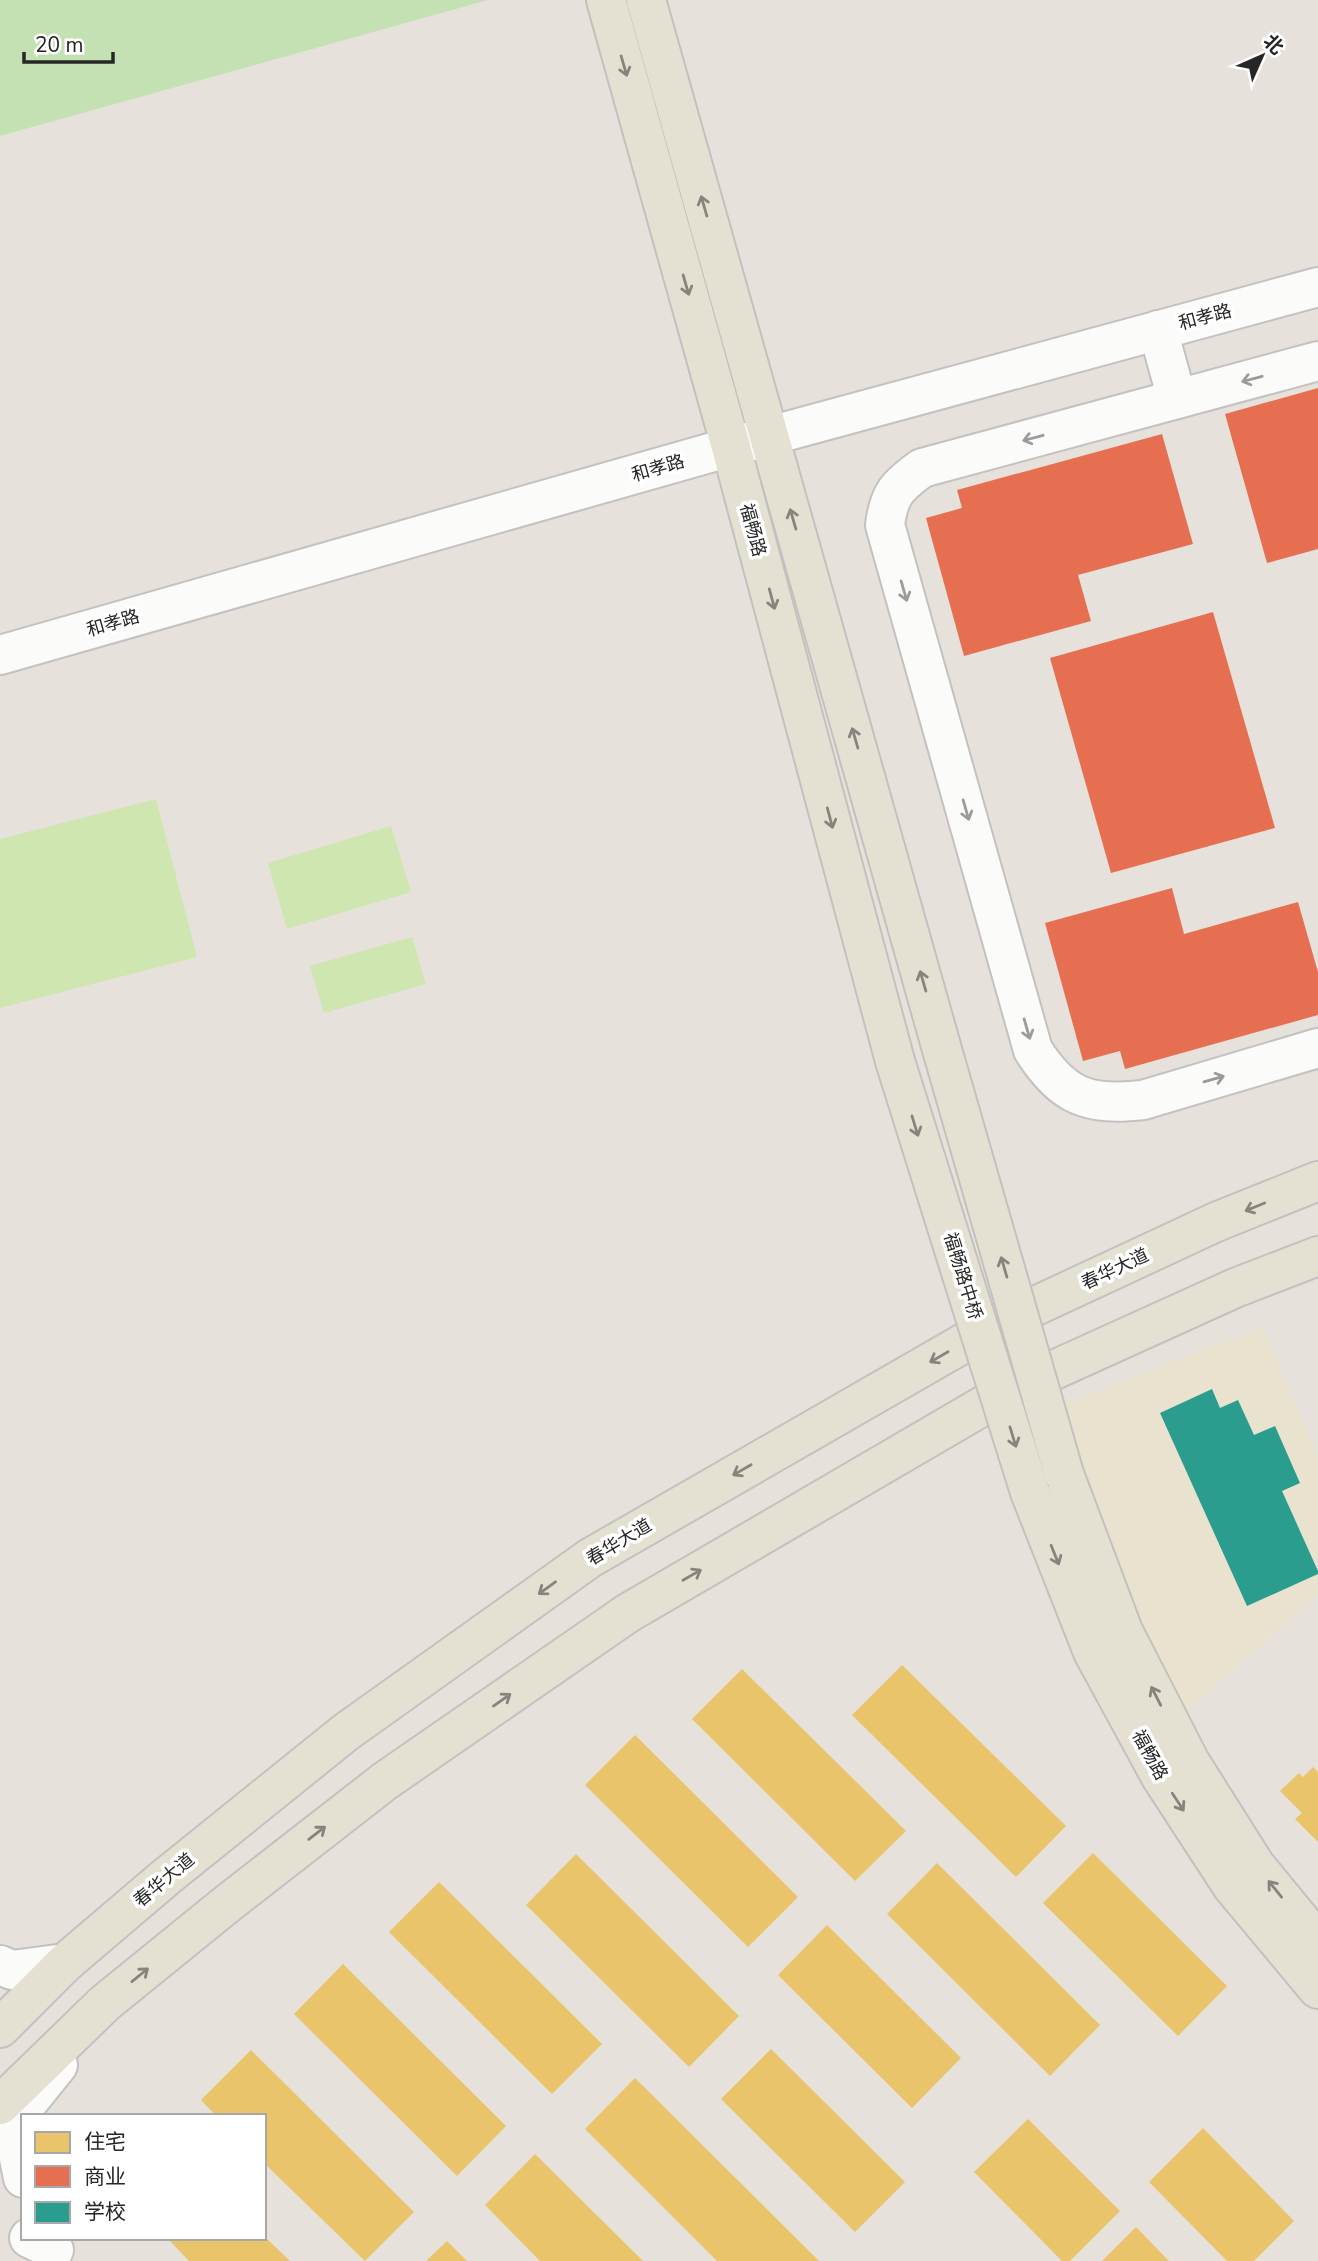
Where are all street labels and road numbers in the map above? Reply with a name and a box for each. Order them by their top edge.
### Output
street label: 和孝路 [1176,298,1234,336]
street label: 和孝路 [629,449,687,487]
street label: 福畅路 [734,501,772,559]
street label: 和孝路 [84,604,142,642]
street label: 福畅路中桥 [938,1229,988,1323]
street label: 春华大道 [1077,1243,1153,1295]
street label: 春华大道 [582,1513,656,1571]
street label: 福畅路 [1126,1726,1174,1784]
street label: 春华大道 [129,1848,199,1912]

